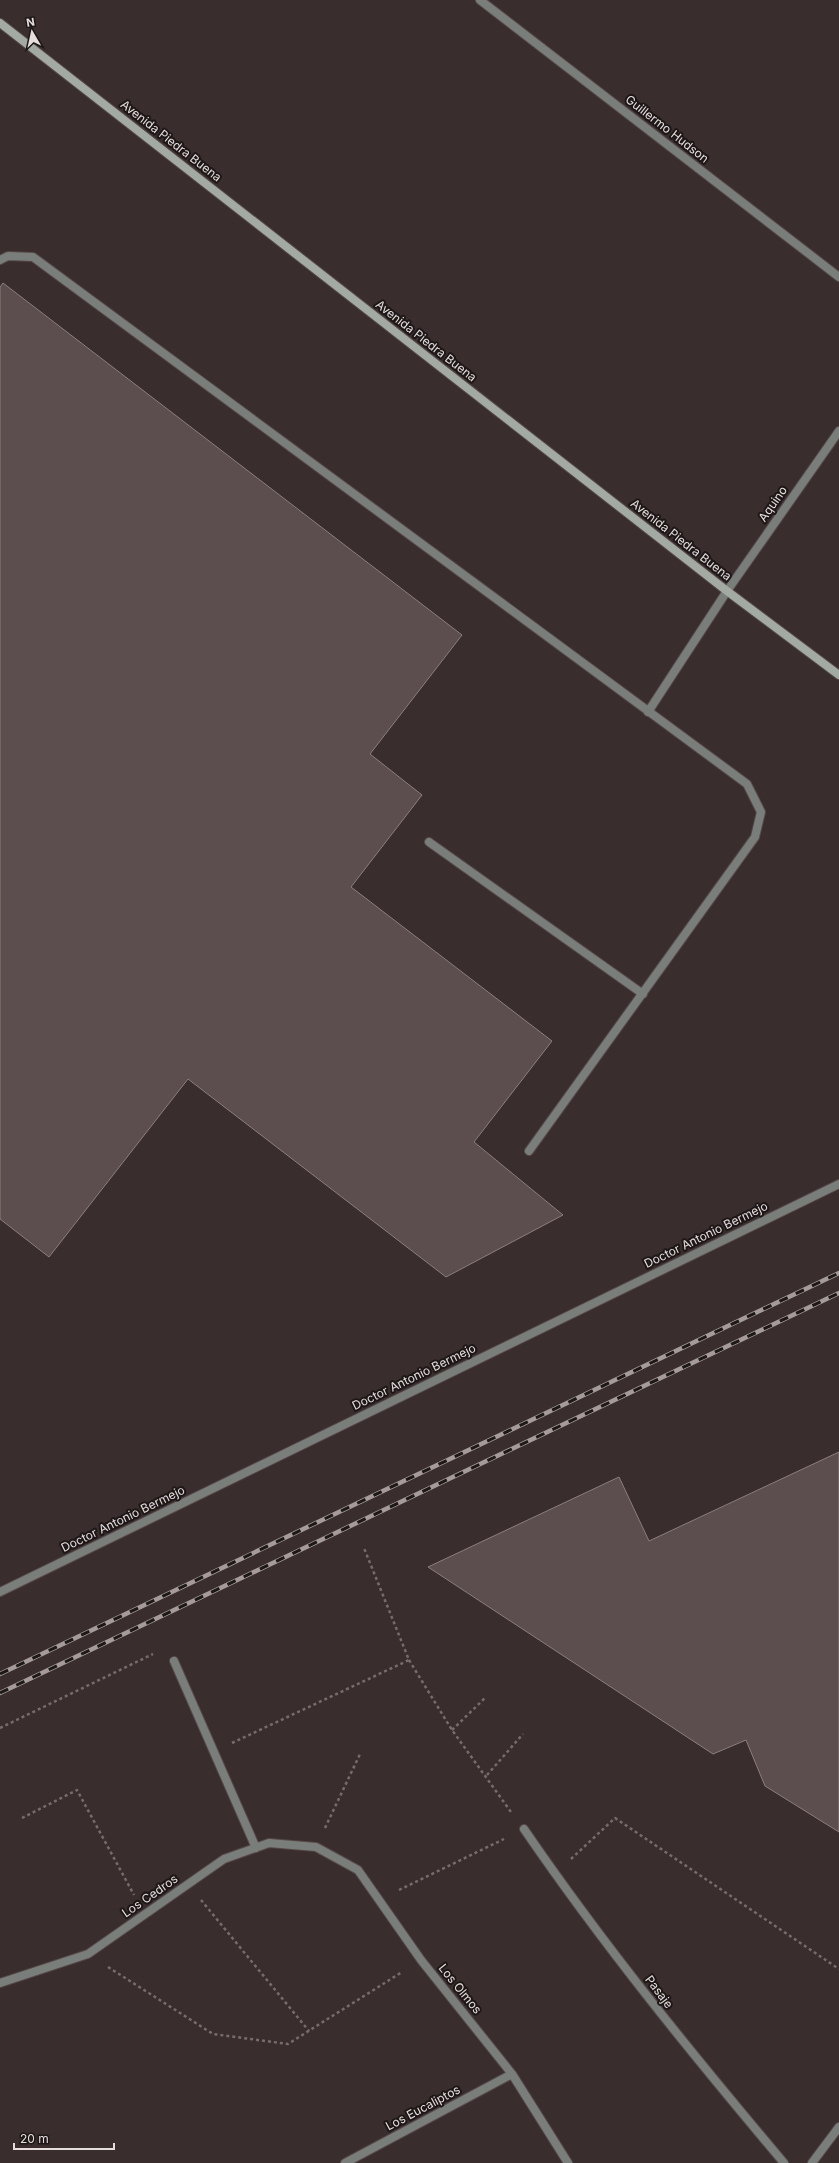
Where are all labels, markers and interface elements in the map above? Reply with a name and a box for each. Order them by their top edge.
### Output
north arrow [12,12,52,52]
text: N [25,15,36,30]
street label: Guillermo Hudson [623,91,712,166]
street label: Avenida Piedra Buena [118,97,225,185]
street label: Avenida Piedra Buena [373,297,480,385]
street label: Aquino [755,483,790,524]
street label: Avenida Piedra Buena [628,496,735,584]
street label: Doctor Antonio Bermejo [642,1198,770,1271]
street label: Doctor Antonio Bermejo [350,1340,478,1413]
street label: Doctor Antonio Bermejo [59,1482,187,1555]
street label: Los Cedros [119,1871,180,1920]
street label: Los Olmos [436,1961,485,2017]
street label: Pasaje [642,1972,677,2011]
street label: Los Eucaliptos [383,2082,463,2133]
scale bar [14,2125,114,2151]
text: 20 m [20,2131,49,2146]

